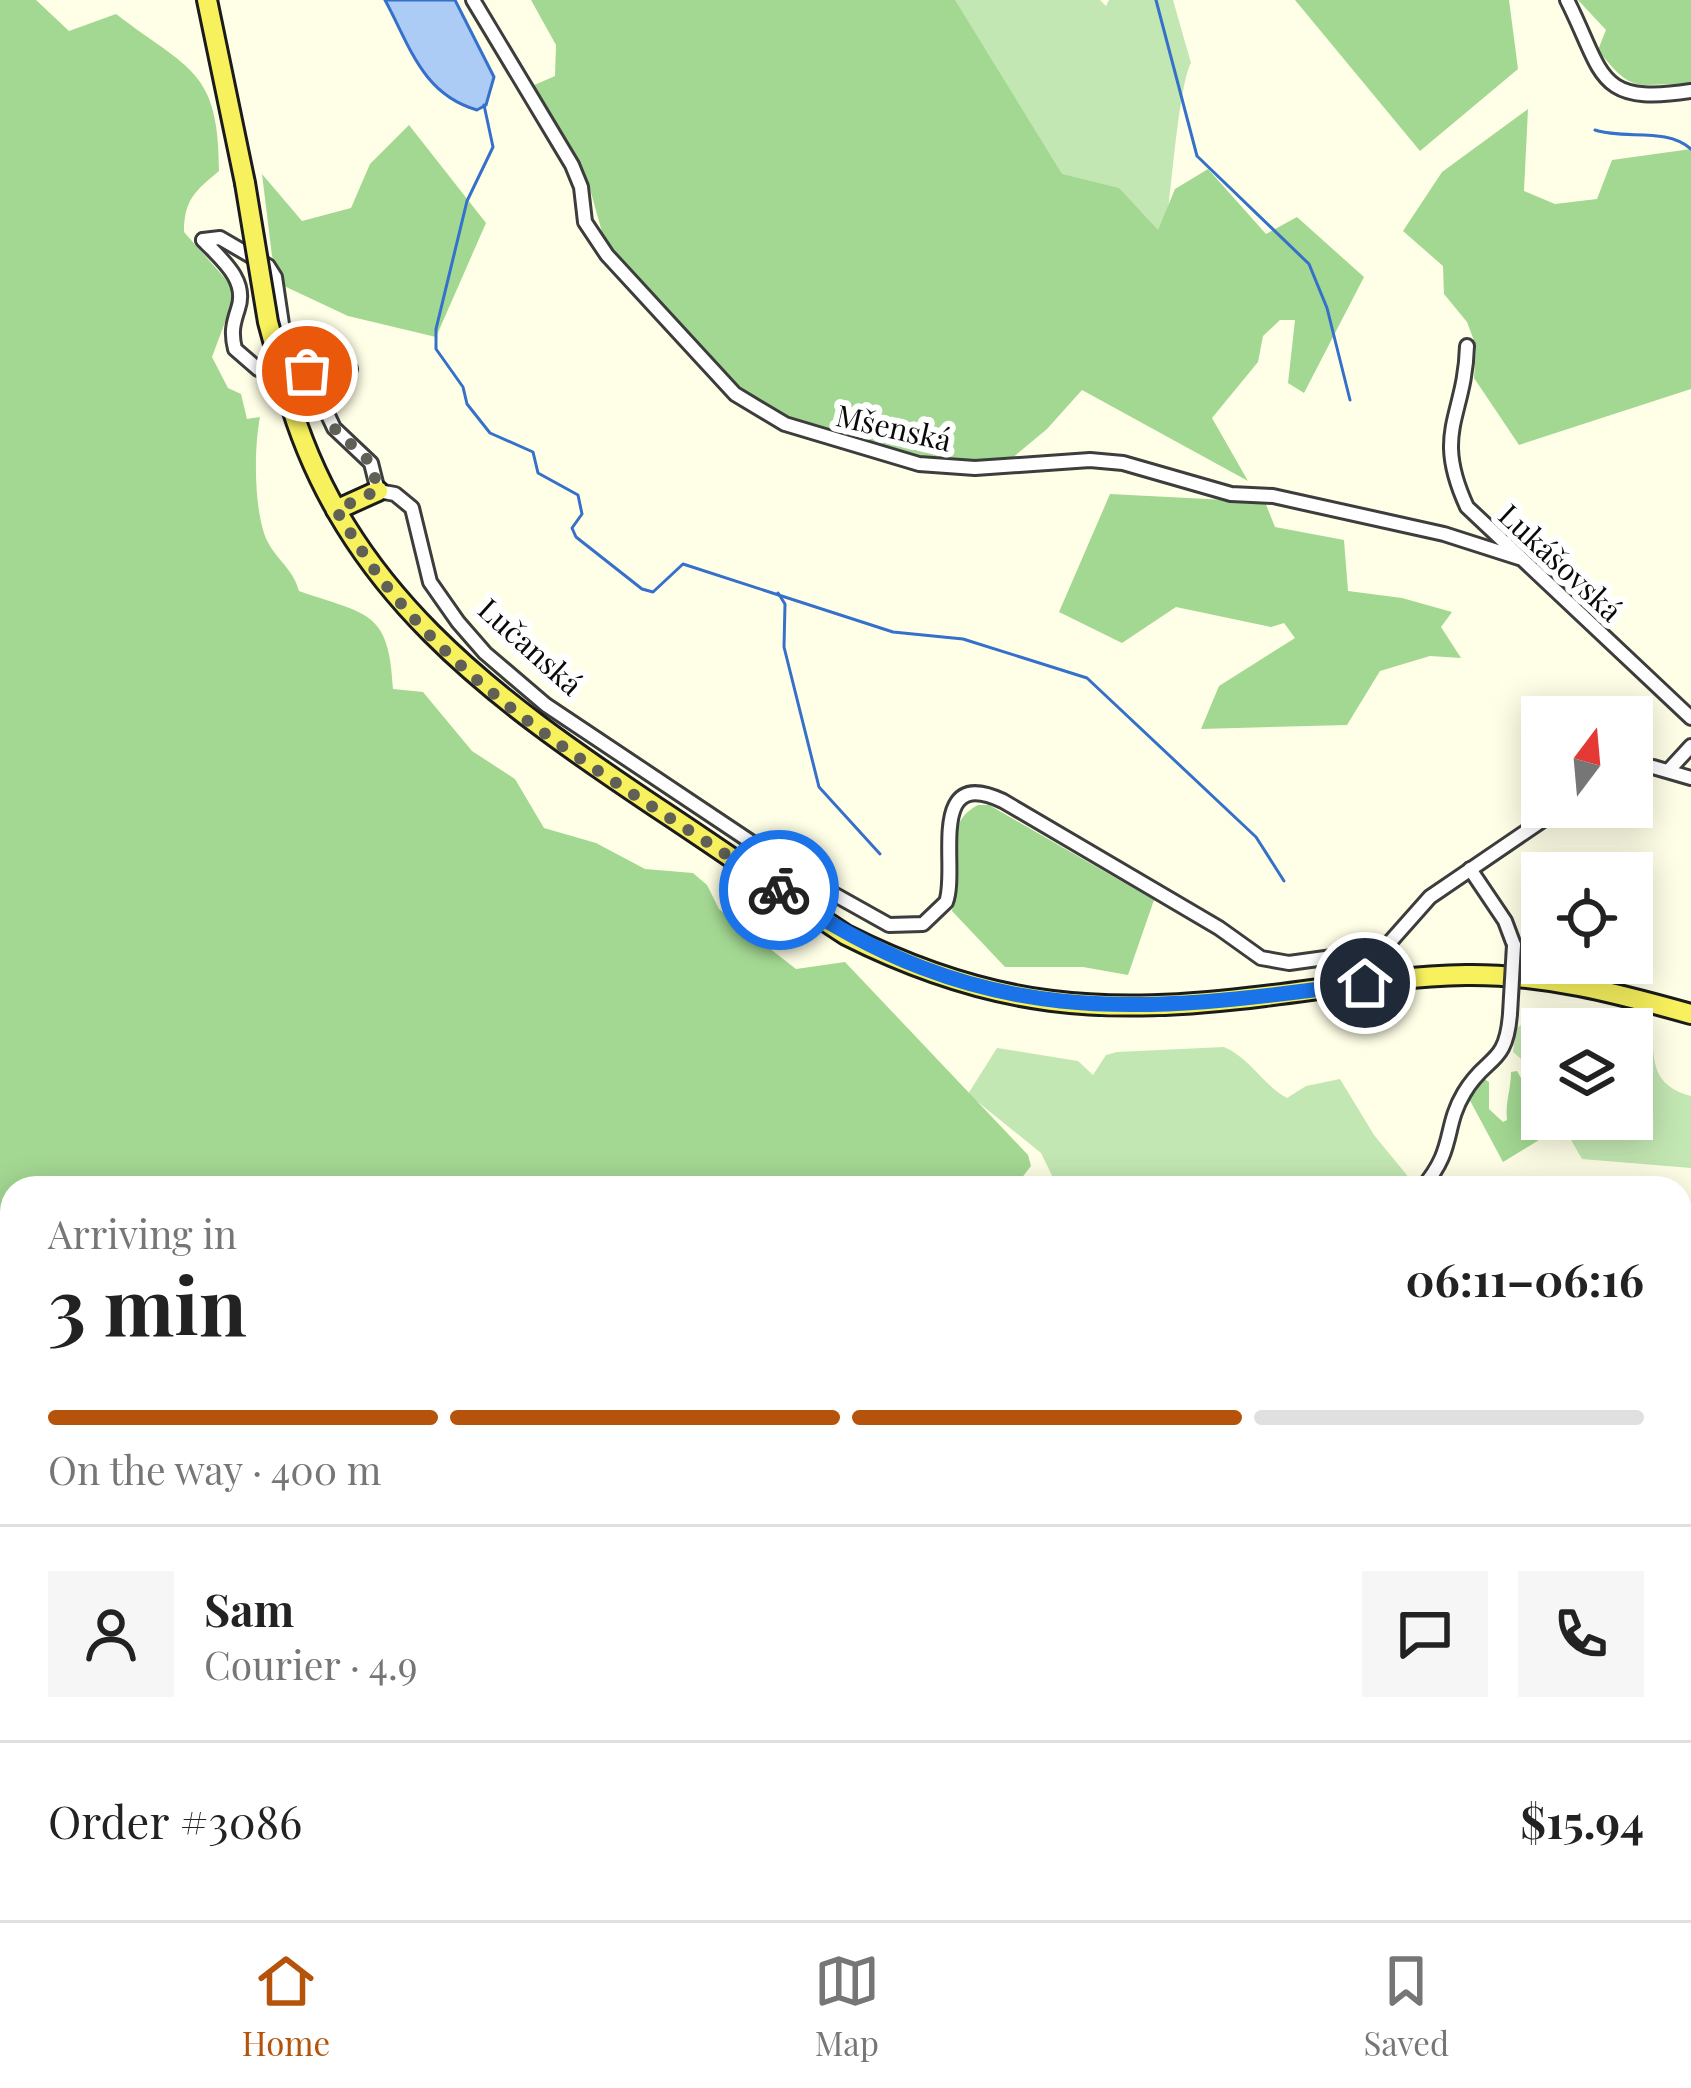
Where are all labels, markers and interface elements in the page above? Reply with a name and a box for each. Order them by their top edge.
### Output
pin [256,320,358,422]
icon: bag [274,338,340,404]
street label: Mšenská [832,394,956,460]
street label: Lukášovská [1491,495,1631,629]
street label: Lučanská [470,589,592,703]
north arrow [1521,696,1653,828]
map controls [1521,696,1653,1140]
courier [719,830,839,950]
button: locate [1521,852,1653,984]
icon: bike [746,857,812,923]
pin [1314,932,1416,1034]
icon: home [1332,950,1398,1016]
button: layers [1521,1008,1653,1140]
text: Arriving in [48,1207,237,1259]
text: 06:11–06:16 [1406,1248,1644,1308]
text: 3 min [48,1252,247,1356]
text: On the way · 400 m [48,1443,381,1495]
button: person [48,1571,174,1697]
button: chat [1362,1571,1488,1697]
button: phone [1518,1571,1644,1697]
text: Sam [204,1578,294,1638]
text: Courier · 4.9 [204,1638,418,1690]
text: Order #3086 [48,1790,302,1850]
text: $15.94 [1520,1790,1644,1850]
tab: Home [242,1948,330,2064]
tab: Map [814,1948,880,2064]
tab: Saved [1363,1948,1449,2064]

